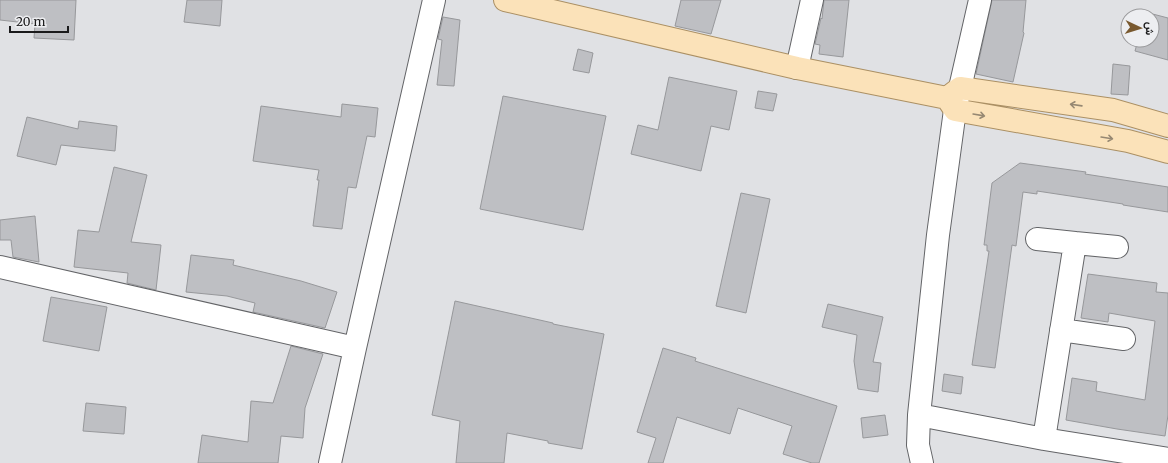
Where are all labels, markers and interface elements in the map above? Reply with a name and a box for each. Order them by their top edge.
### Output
scale bar [10,8,68,34]
north arrow [1120,8,1160,48]
text: 20 m [16,14,45,29]
text: ش [1143,22,1157,36]
one-way arrow [1070,101,1083,109]
one-way arrow [972,111,985,119]
one-way arrow [1100,134,1113,142]

